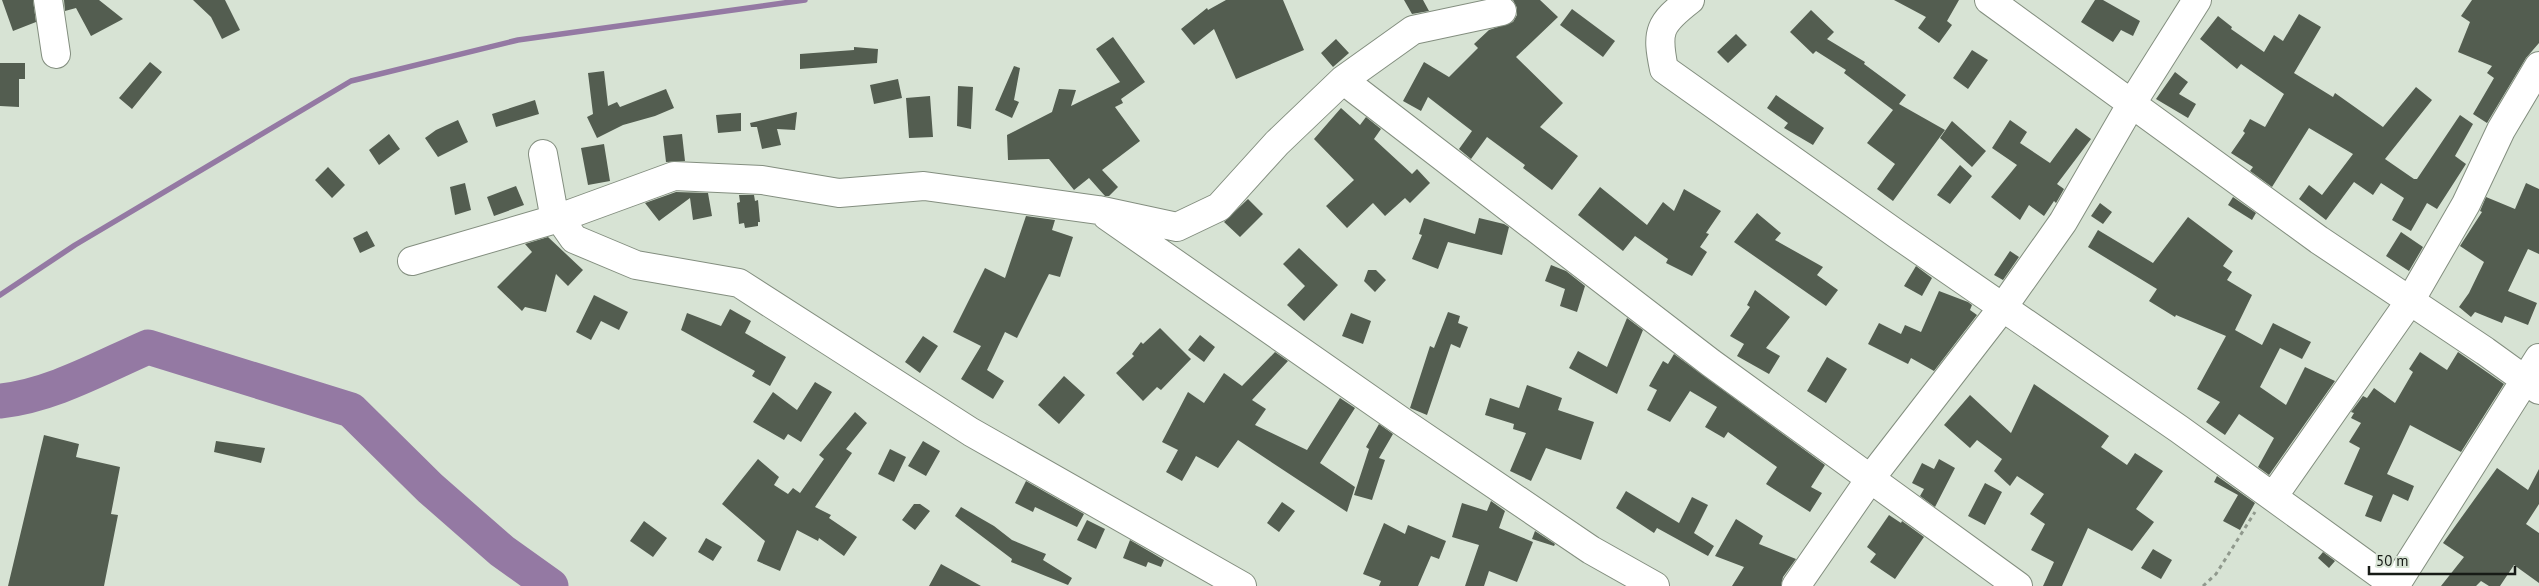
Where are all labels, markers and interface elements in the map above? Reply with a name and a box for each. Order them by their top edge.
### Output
scale bar [2369,544,2515,576]
text: 50 m [2376,551,2409,570]

